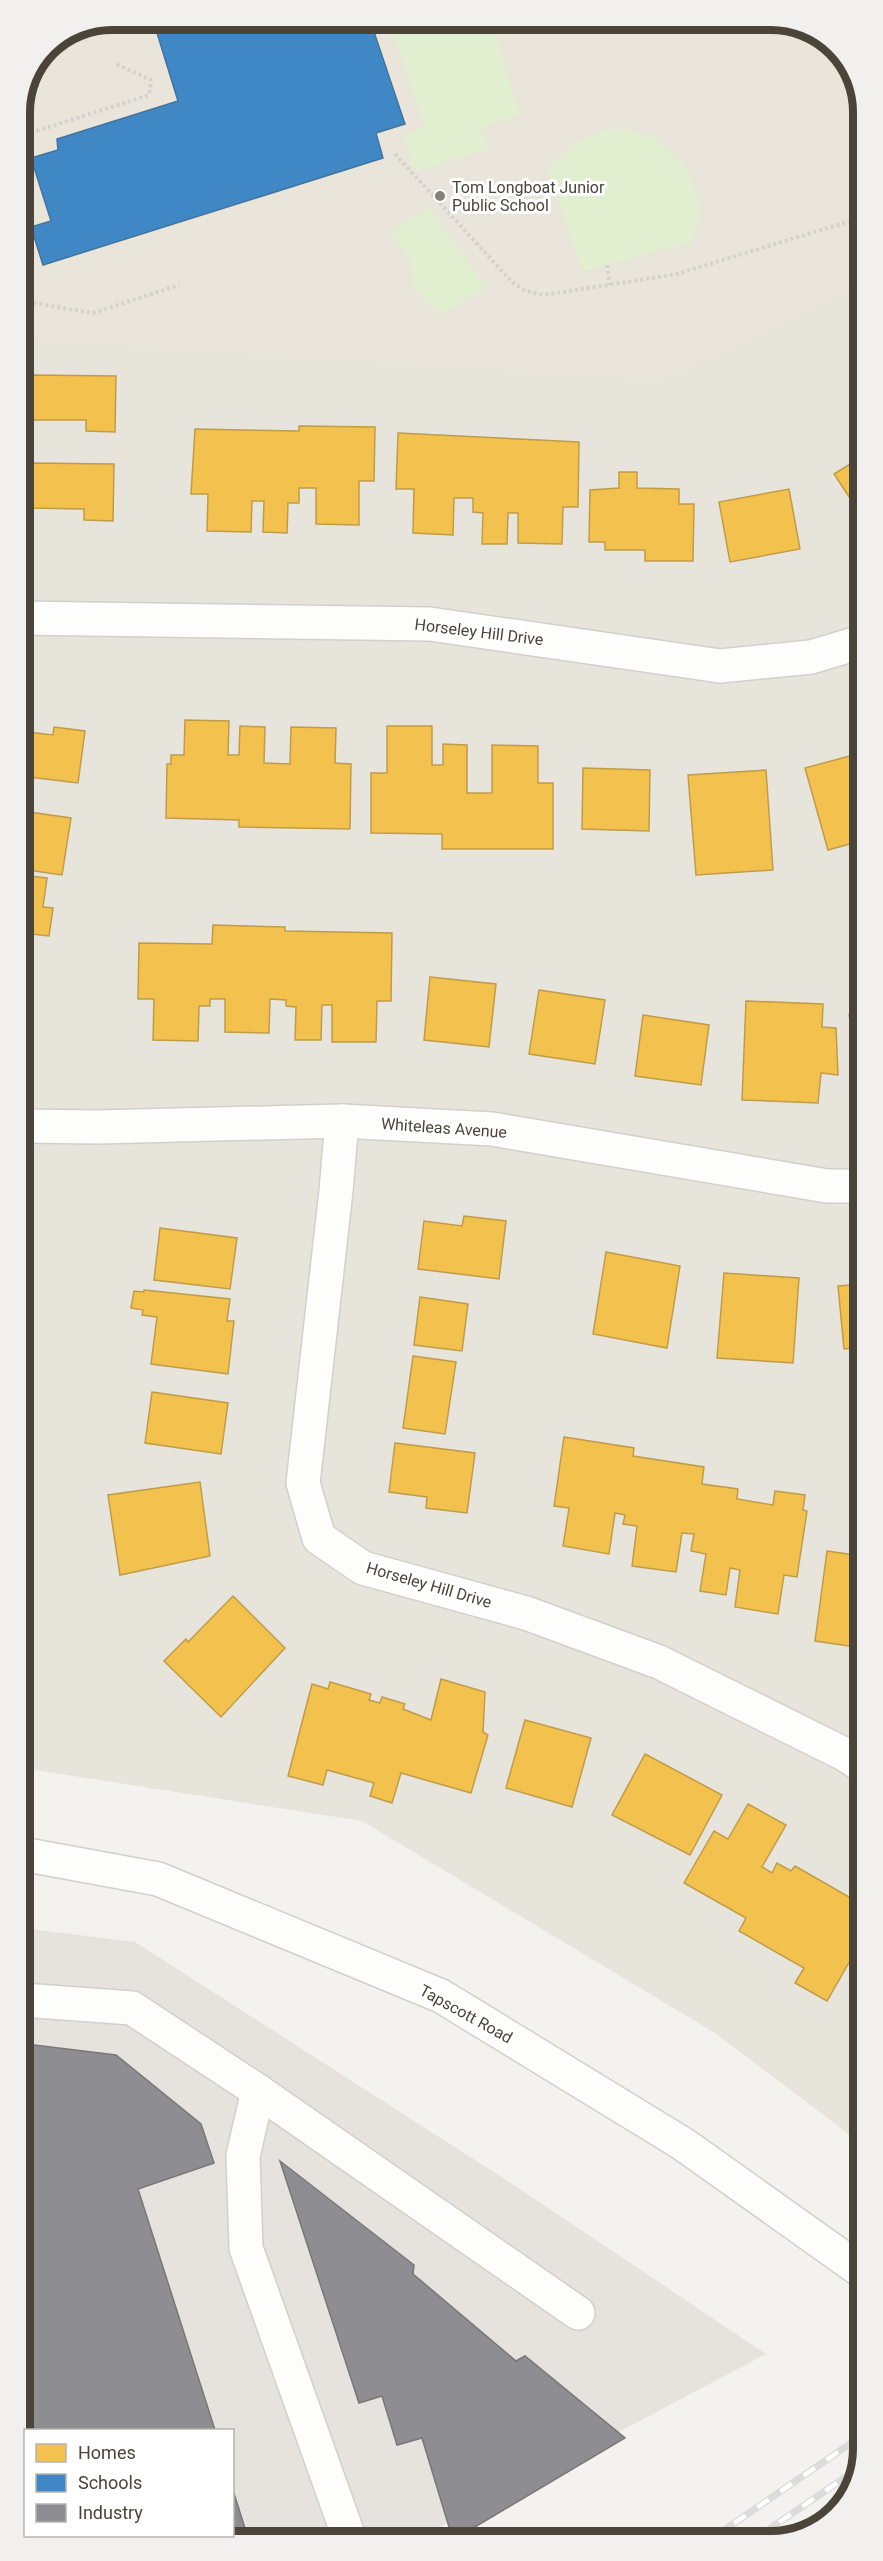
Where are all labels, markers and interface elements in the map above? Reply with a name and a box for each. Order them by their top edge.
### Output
place label: Tom Longboat Junior Public School [452,178,605,215]
marker: Tom Longboat Junior Public School [433,189,447,203]
street label: Horseley Hill Drive [414,615,544,649]
street label: Whiteleas Avenue [380,1114,508,1142]
street label: Horseley Hill Drive [364,1558,494,1612]
street label: Tapscott Road [416,1981,516,2047]
legend [24,2429,234,2537]
text: Homes [78,2442,136,2463]
text: Schools [78,2472,142,2493]
text: Industry [78,2502,143,2523]

